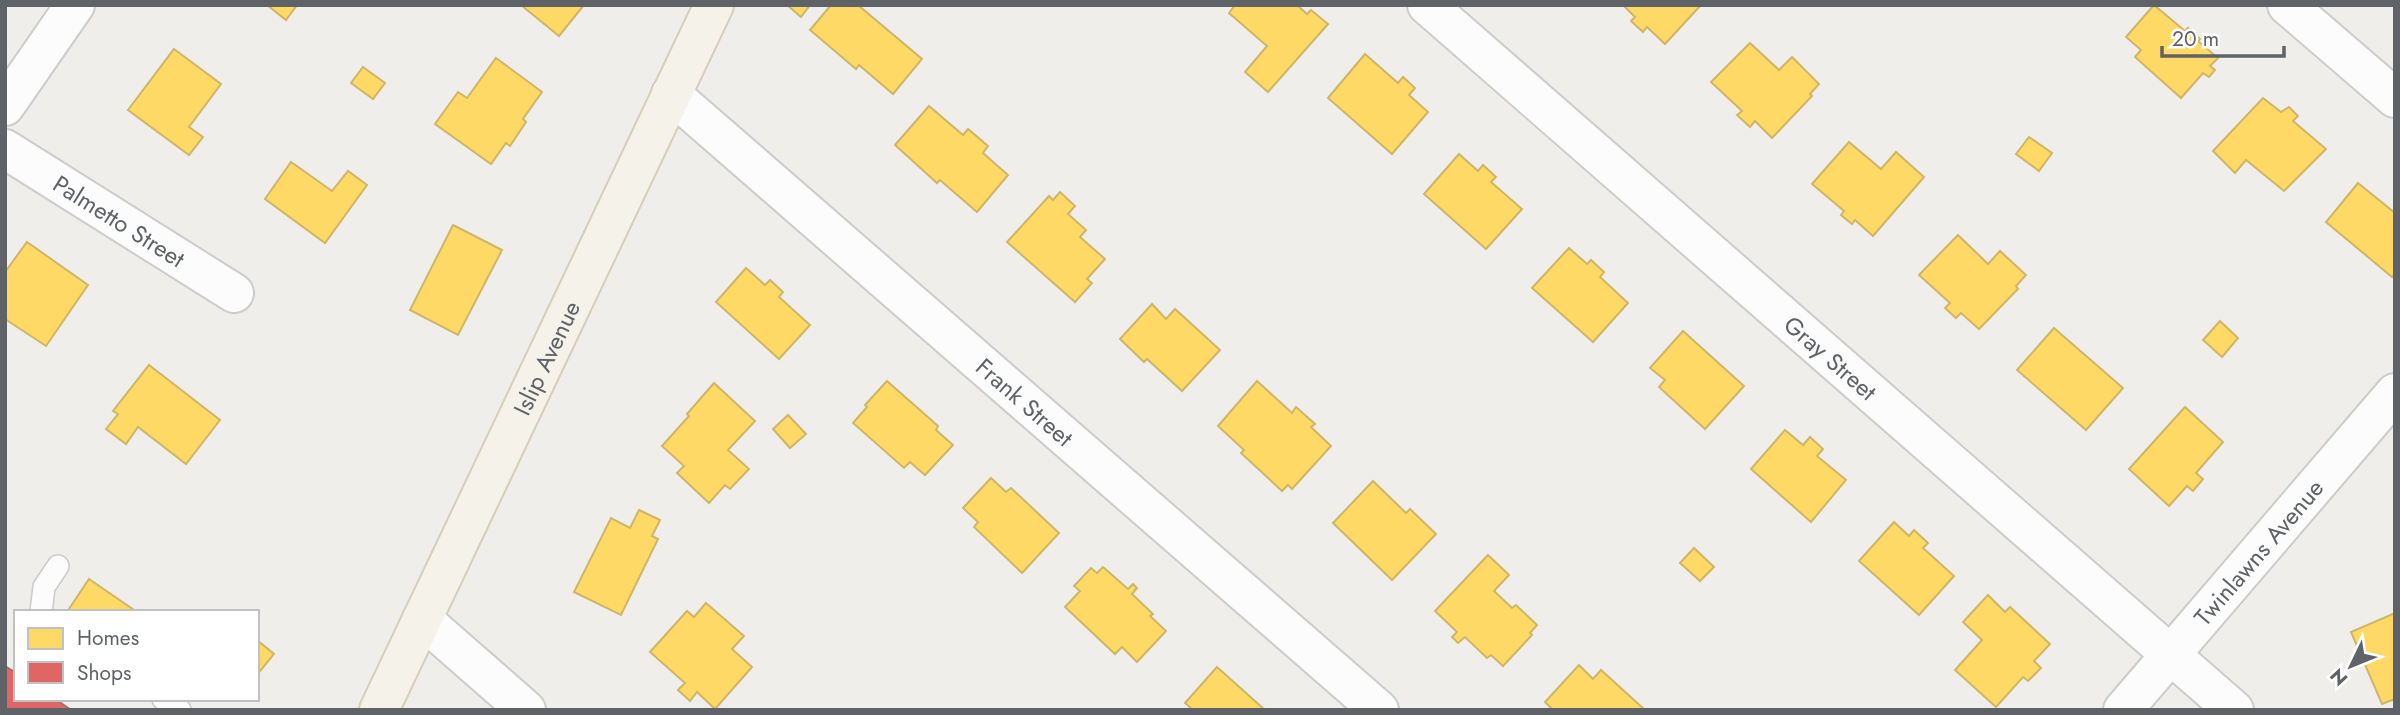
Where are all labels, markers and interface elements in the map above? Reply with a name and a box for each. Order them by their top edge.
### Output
scale bar [2162,14,2284,58]
text: 20 m [2172,24,2219,54]
street label: Palmetto Street [47,166,192,276]
street label: Islip Avenue [504,295,589,421]
street label: Gray Street [1776,307,1885,408]
street label: Frank Street [968,350,1081,454]
street label: Twinlawns Avenue [2186,471,2331,633]
legend [14,610,259,701]
text: Homes [77,623,139,653]
north arrow [2316,631,2386,701]
text: Shops [77,658,131,688]
text: N [2324,663,2354,692]

